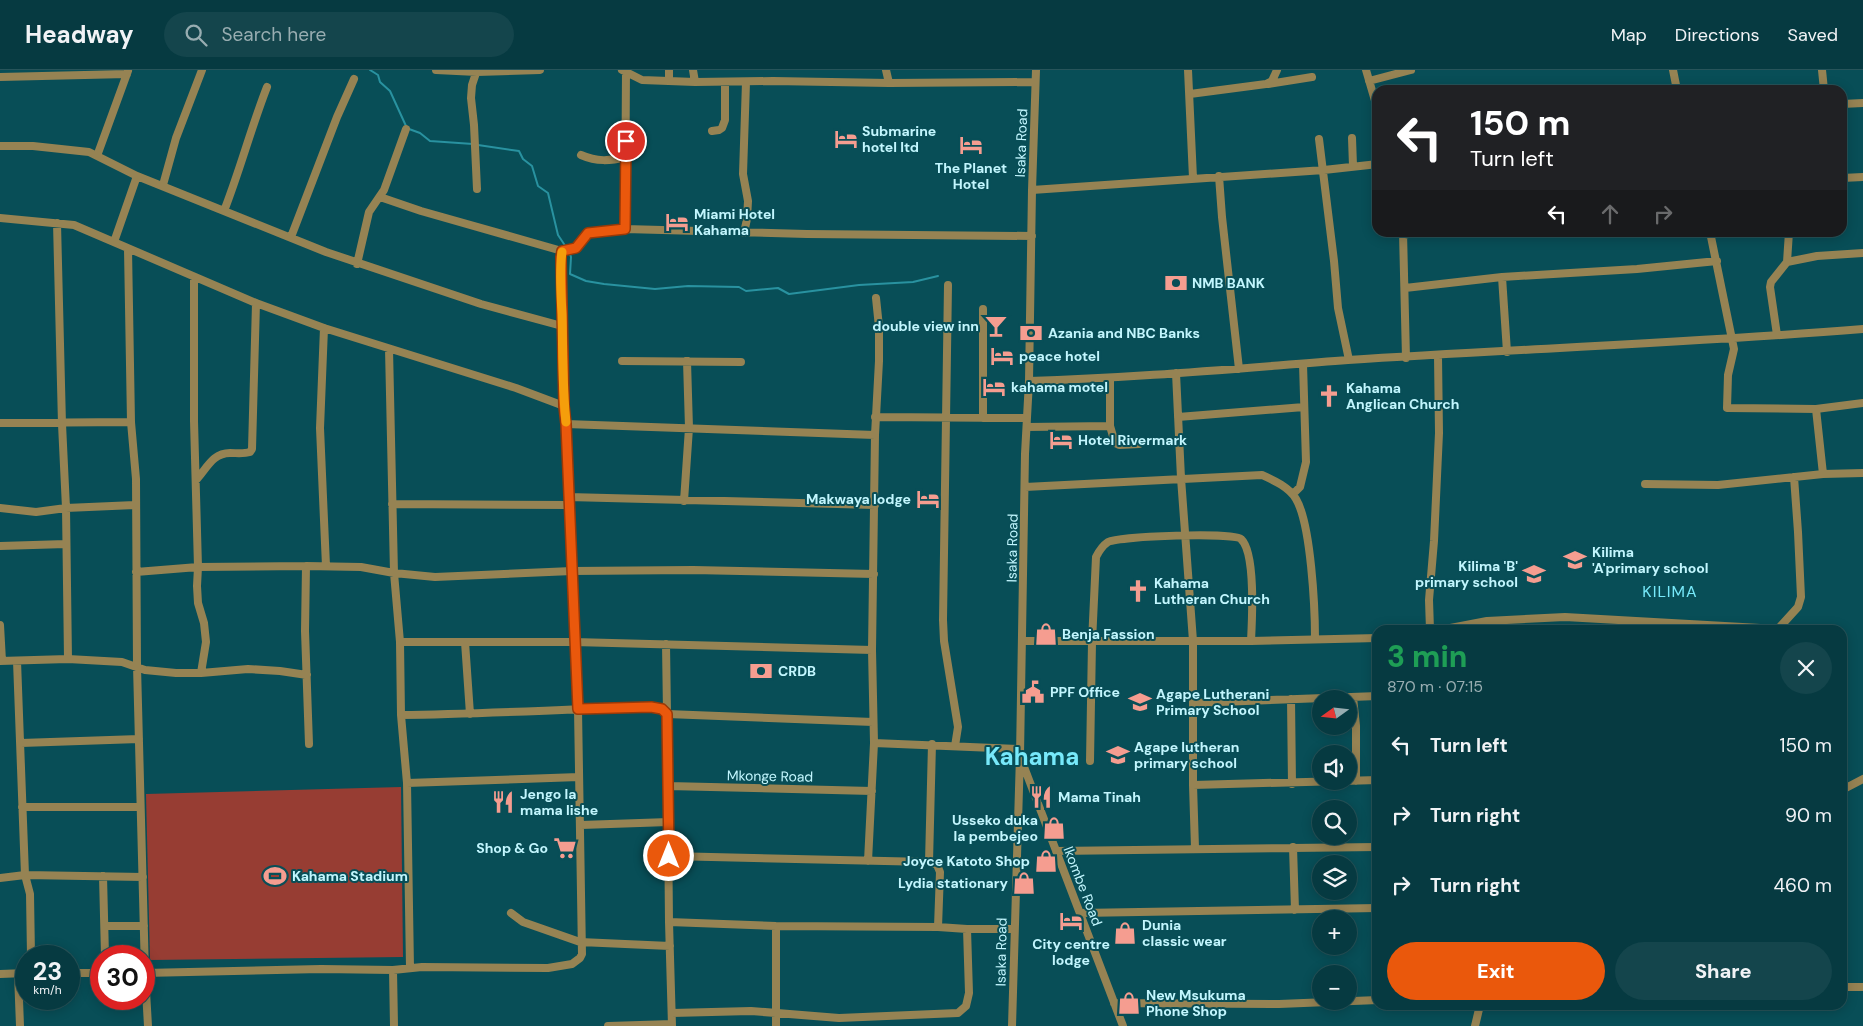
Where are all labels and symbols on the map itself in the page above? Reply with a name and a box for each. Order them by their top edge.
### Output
street label: Isaka Road [1011,108,1031,178]
pin [605,120,647,162]
place label: Submarine hotel ltd [862,122,936,156]
hotel icon: Submarine hotel ltd [833,126,859,152]
hotel icon: The Planet Hotel [958,132,984,158]
place label: The Planet Hotel [935,159,1007,193]
place label: Miami Hotel Kahama [694,205,775,239]
hotel icon: Miami Hotel Kahama [664,209,690,235]
bank icon: NMB BANK [1163,270,1189,296]
place label: NMB BANK [1192,274,1265,292]
bar icon: double view inn [983,313,1009,339]
place label: double view inn [872,317,979,335]
bank icon: Azania and NBC Banks [1018,320,1044,346]
place label: Azania and NBC Banks [1048,324,1200,342]
hotel icon: peace hotel [989,343,1015,369]
place label: peace hotel [1019,347,1100,365]
hotel icon: kahama motel [981,374,1007,400]
place label: kahama motel [1011,378,1108,396]
place label: Kahama Anglican Church [1346,379,1460,413]
church icon: Kahama Anglican Church [1316,383,1342,409]
hotel icon: Hotel Rivermark [1048,427,1074,453]
place label: Hotel Rivermark [1078,431,1187,449]
hotel icon: Makwaya lodge [915,486,941,512]
place label: Makwaya lodge [806,490,911,508]
street label: Isaka Road [1002,513,1022,583]
place label: Kilima 'A'primary school [1592,543,1709,577]
school or university icon: Kilima 'A'primary school [1562,547,1588,573]
place label: Kilima 'B' primary school [1415,557,1518,591]
school or university icon: Kilima 'B' primary school [1521,561,1547,587]
place label: Kahama Lutheran Church [1154,574,1270,608]
church icon: Kahama Lutheran Church [1125,578,1151,604]
district label: KILIMA [1642,581,1698,602]
shop icon: Benja Fassion [1033,621,1059,647]
place label: Benja Fassion [1062,625,1155,643]
bank icon: CRDB [748,658,774,684]
place label: CRDB [778,662,816,680]
public building icon: PPF Office [1020,679,1046,705]
place label: PPF Office [1050,683,1120,701]
place label: Agape Lutherani Primary School [1156,685,1270,719]
school or university icon: Agape Lutherani Primary School [1127,689,1153,715]
north arrow [1312,690,1358,735]
place label: Agape lutheran primary school [1134,738,1239,772]
district label: Kahama [985,741,1079,772]
school or university icon: Agape lutheran primary school [1105,742,1131,768]
street label: Mkonge Road [727,766,813,786]
restaurant icon: Mama Tinah [1028,784,1054,810]
place label: Jengo la mama lishe [520,785,598,819]
place label: Mama Tinah [1058,788,1141,806]
restaurant icon: Jengo la mama lishe [490,789,516,815]
place label: Usseko duka la pembejeo [952,811,1038,845]
shop icon: Usseko duka la pembejeo [1041,815,1067,841]
position arrow [642,829,694,881]
supermarket icon: Shop & Go [552,835,578,861]
place label: Shop & Go [476,839,548,857]
street label: Ikombe Road [1060,844,1106,928]
shop icon: Joyce Katoto Shop [1033,848,1059,874]
place label: Joyce Katoto Shop [903,852,1030,870]
sports icon: Kahama Stadium [262,863,288,889]
place label: Kahama Stadium [292,867,408,885]
shop icon: Lydia stationary [1011,870,1037,896]
place label: Lydia stationary [898,874,1009,892]
hotel icon: City centre lodge [1058,908,1084,934]
place label: Dunia classic wear [1142,916,1227,950]
street label: Isaka Road [991,917,1011,987]
shop icon: Dunia classic wear [1112,920,1138,946]
place label: City centre lodge [1032,935,1110,969]
speed limit sign: 30 [90,945,155,1010]
place label: New Msukuma Phone Shop [1146,986,1246,1020]
shop icon: New Msukuma Phone Shop [1116,990,1142,1016]

